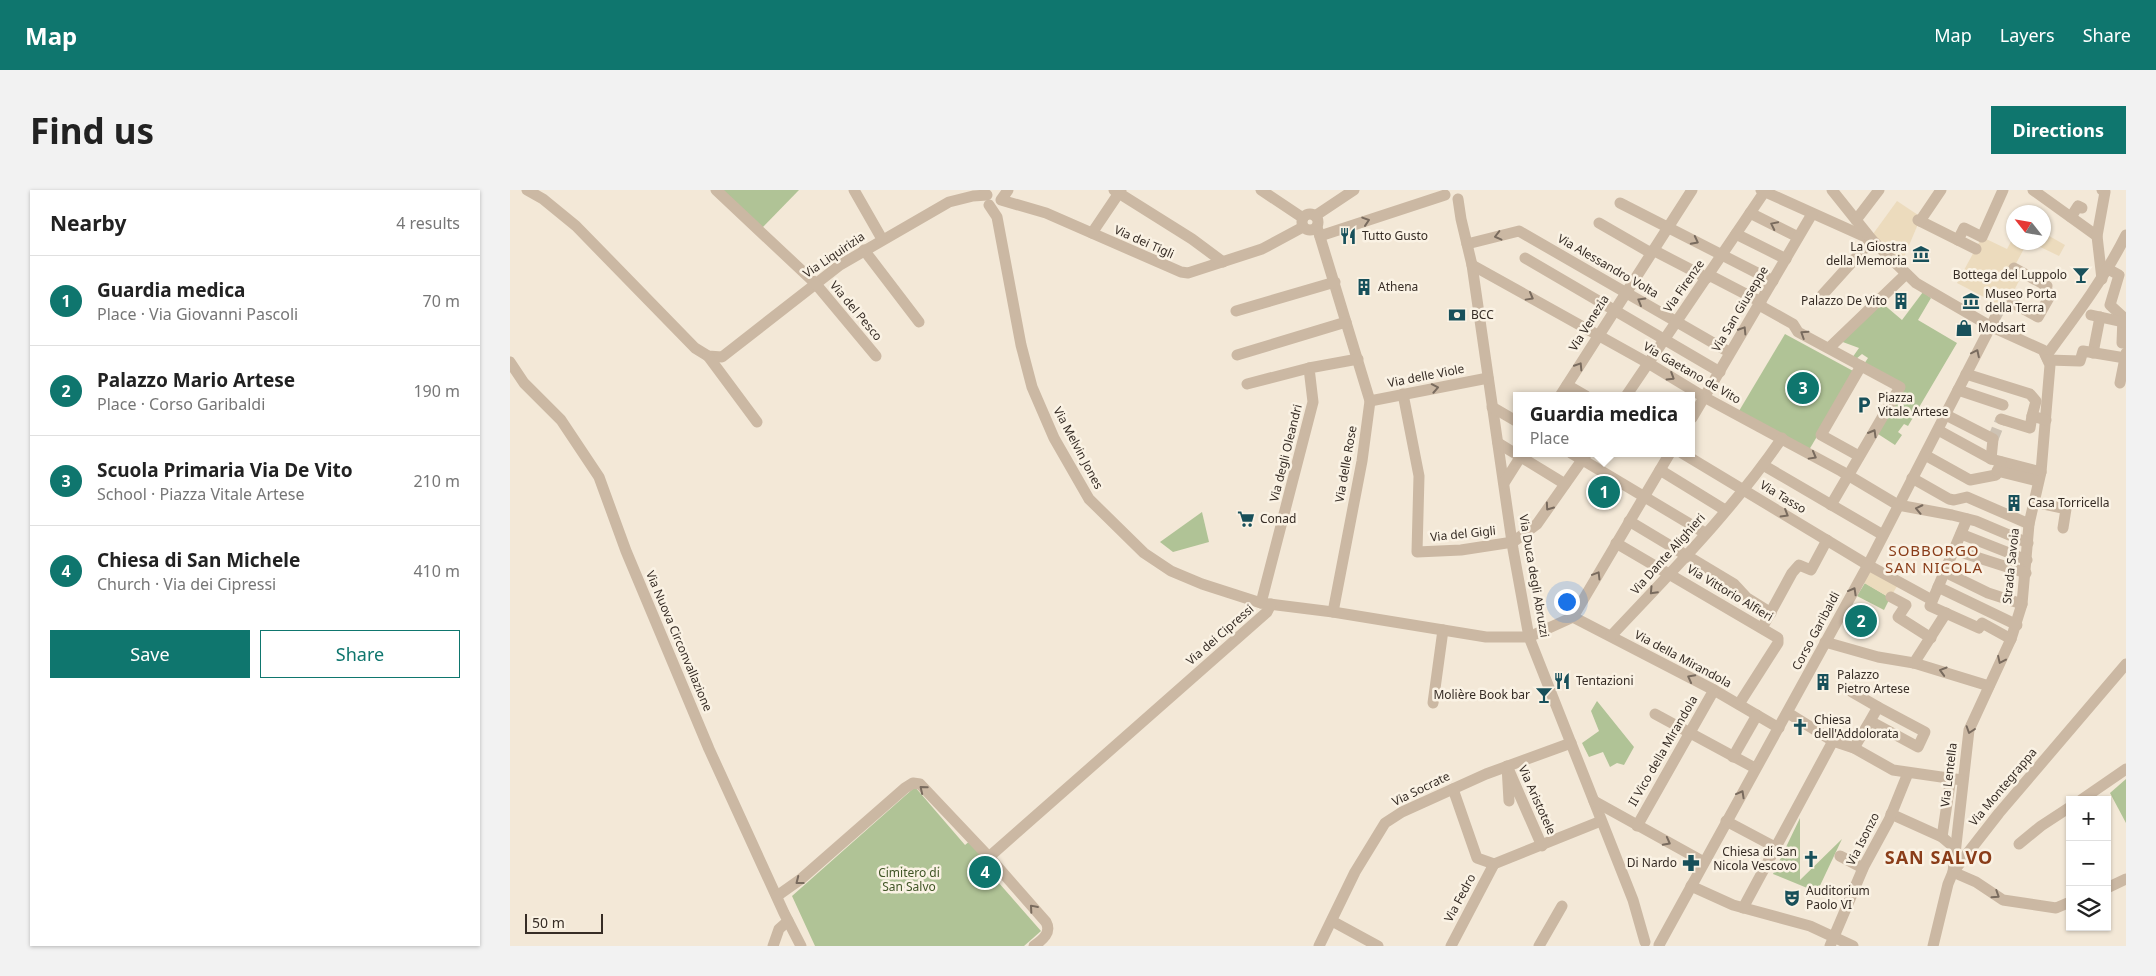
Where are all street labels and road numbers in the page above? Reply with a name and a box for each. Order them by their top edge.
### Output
street label: Via dei Tigli [1112,221,1177,262]
street label: Via Liquirizia [800,228,868,281]
street label: Via Alessandro Volta [1555,230,1662,301]
street label: Via Firenze [1659,256,1708,315]
street label: Via San Giuseppe [1707,262,1772,355]
street label: Via del Pesco [826,277,886,344]
street label: Via Venezia [1565,291,1613,354]
street label: Via Gaetano de Vito [1640,338,1744,408]
street label: Via delle Viole [1386,360,1466,391]
street label: Via degli Oleandri [1265,402,1306,503]
street label: Via Melvin Jones [1050,404,1107,492]
street label: Via delle Rose [1330,424,1361,504]
street label: Via Tasso [1757,476,1810,517]
street label: Via Dante Alighieri [1627,509,1709,598]
street label: Via Duca degli Abruzzi [1515,513,1554,639]
street label: Via del Gigli [1429,522,1497,545]
street label: Strada Savoia [1998,527,2023,605]
street label: Via Vittorio Alfieri [1684,560,1776,625]
street label: Via Nuova Circonvallazione [642,568,717,714]
street label: Corso Garibaldi [1788,588,1844,673]
street label: Via dei Cipressi [1182,600,1257,669]
street label: Via della Mirandola [1632,626,1735,691]
street label: II Vico della Mirandola [1624,692,1701,809]
street label: Via Lentella [1936,742,1961,808]
street label: Via Montegrappa [1965,744,2040,829]
street label: Via Aristotele [1515,762,1560,837]
street label: Via Socrate [1389,767,1453,810]
street label: Via Isonzo [1842,809,1883,868]
street label: Via Fedro [1440,871,1479,925]

